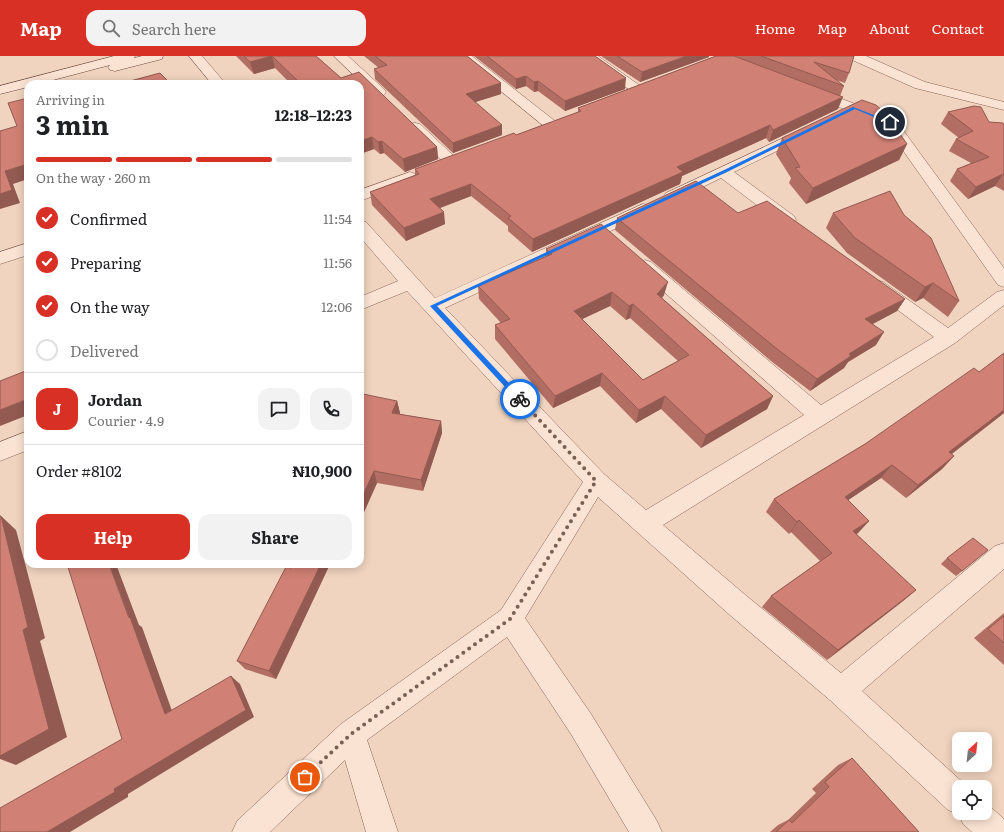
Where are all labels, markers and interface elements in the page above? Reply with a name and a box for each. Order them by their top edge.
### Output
search box [86,10,366,46]
text: Map [20,14,62,42]
icon: search [100,17,122,39]
text: Search here [132,17,216,40]
text: Home [755,18,795,38]
text: Map [817,18,847,38]
text: About [869,18,910,38]
text: Contact [932,18,984,38]
text: Arriving in [36,90,105,109]
text: 12:18–12:23 [275,103,352,126]
text: 3 min [36,104,109,143]
pin [873,105,907,139]
icon: home [879,111,901,133]
text: On the way · 260 m [36,168,151,187]
icon: check [36,207,58,229]
text: Confirmed [70,207,147,230]
text: 11:54 [323,209,352,228]
icon: check [36,251,58,273]
text: Preparing [70,251,141,274]
text: 11:56 [324,253,352,272]
icon: check [36,295,58,317]
text: On the way [70,295,150,318]
text: 12:06 [321,297,352,316]
text: Delivered [70,339,139,362]
courier [500,379,540,419]
text: Jordan [88,388,142,411]
button: chat [258,388,300,430]
button: phone [310,388,352,430]
icon: bike [509,388,531,410]
text: J [53,397,61,420]
text: Courier · 4.9 [88,411,164,430]
text: Order #8102 [36,459,122,482]
text: ₦10,900 [292,459,352,482]
button: Help [36,514,190,560]
button: Share [198,514,352,560]
north arrow [952,732,992,772]
map controls [952,732,992,820]
pin [288,760,322,794]
icon: bag [294,766,316,788]
button: locate [952,780,992,820]

